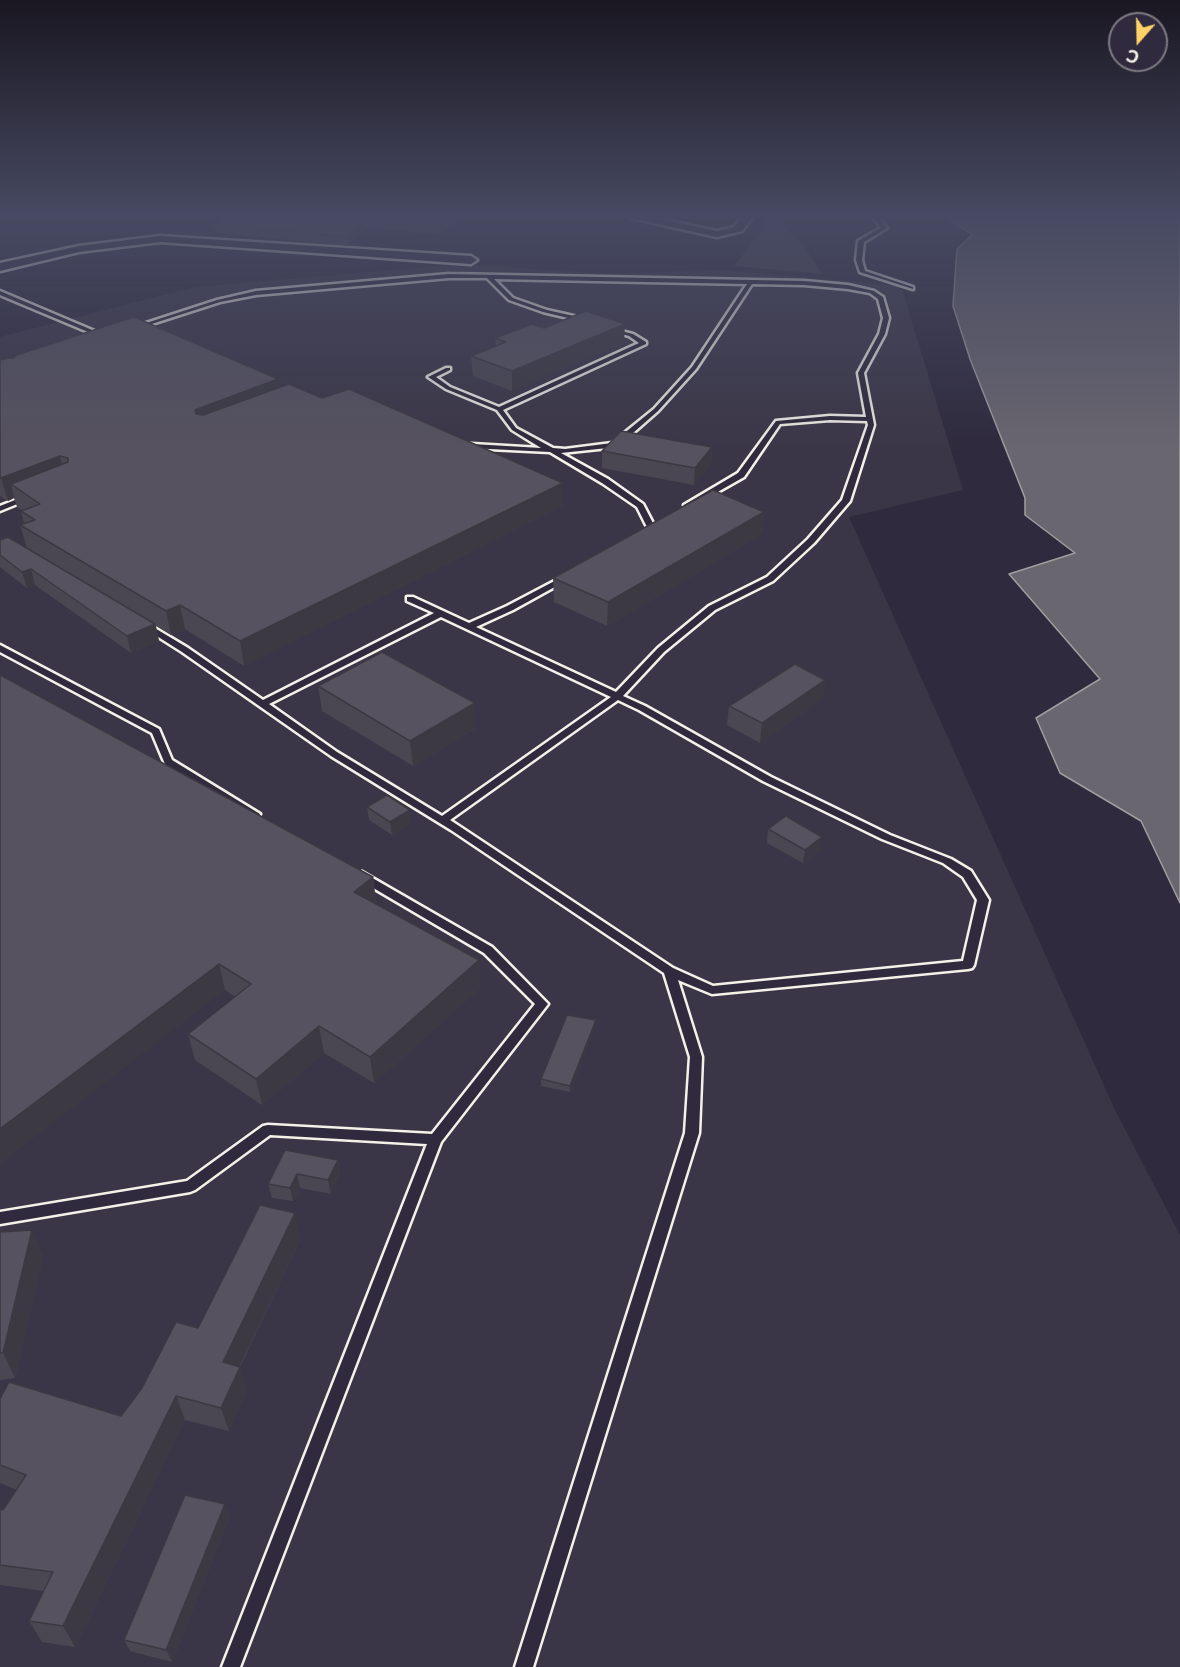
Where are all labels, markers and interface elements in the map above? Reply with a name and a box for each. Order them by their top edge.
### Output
north arrow [1108,12,1168,72]
text: С [1123,44,1142,70]

